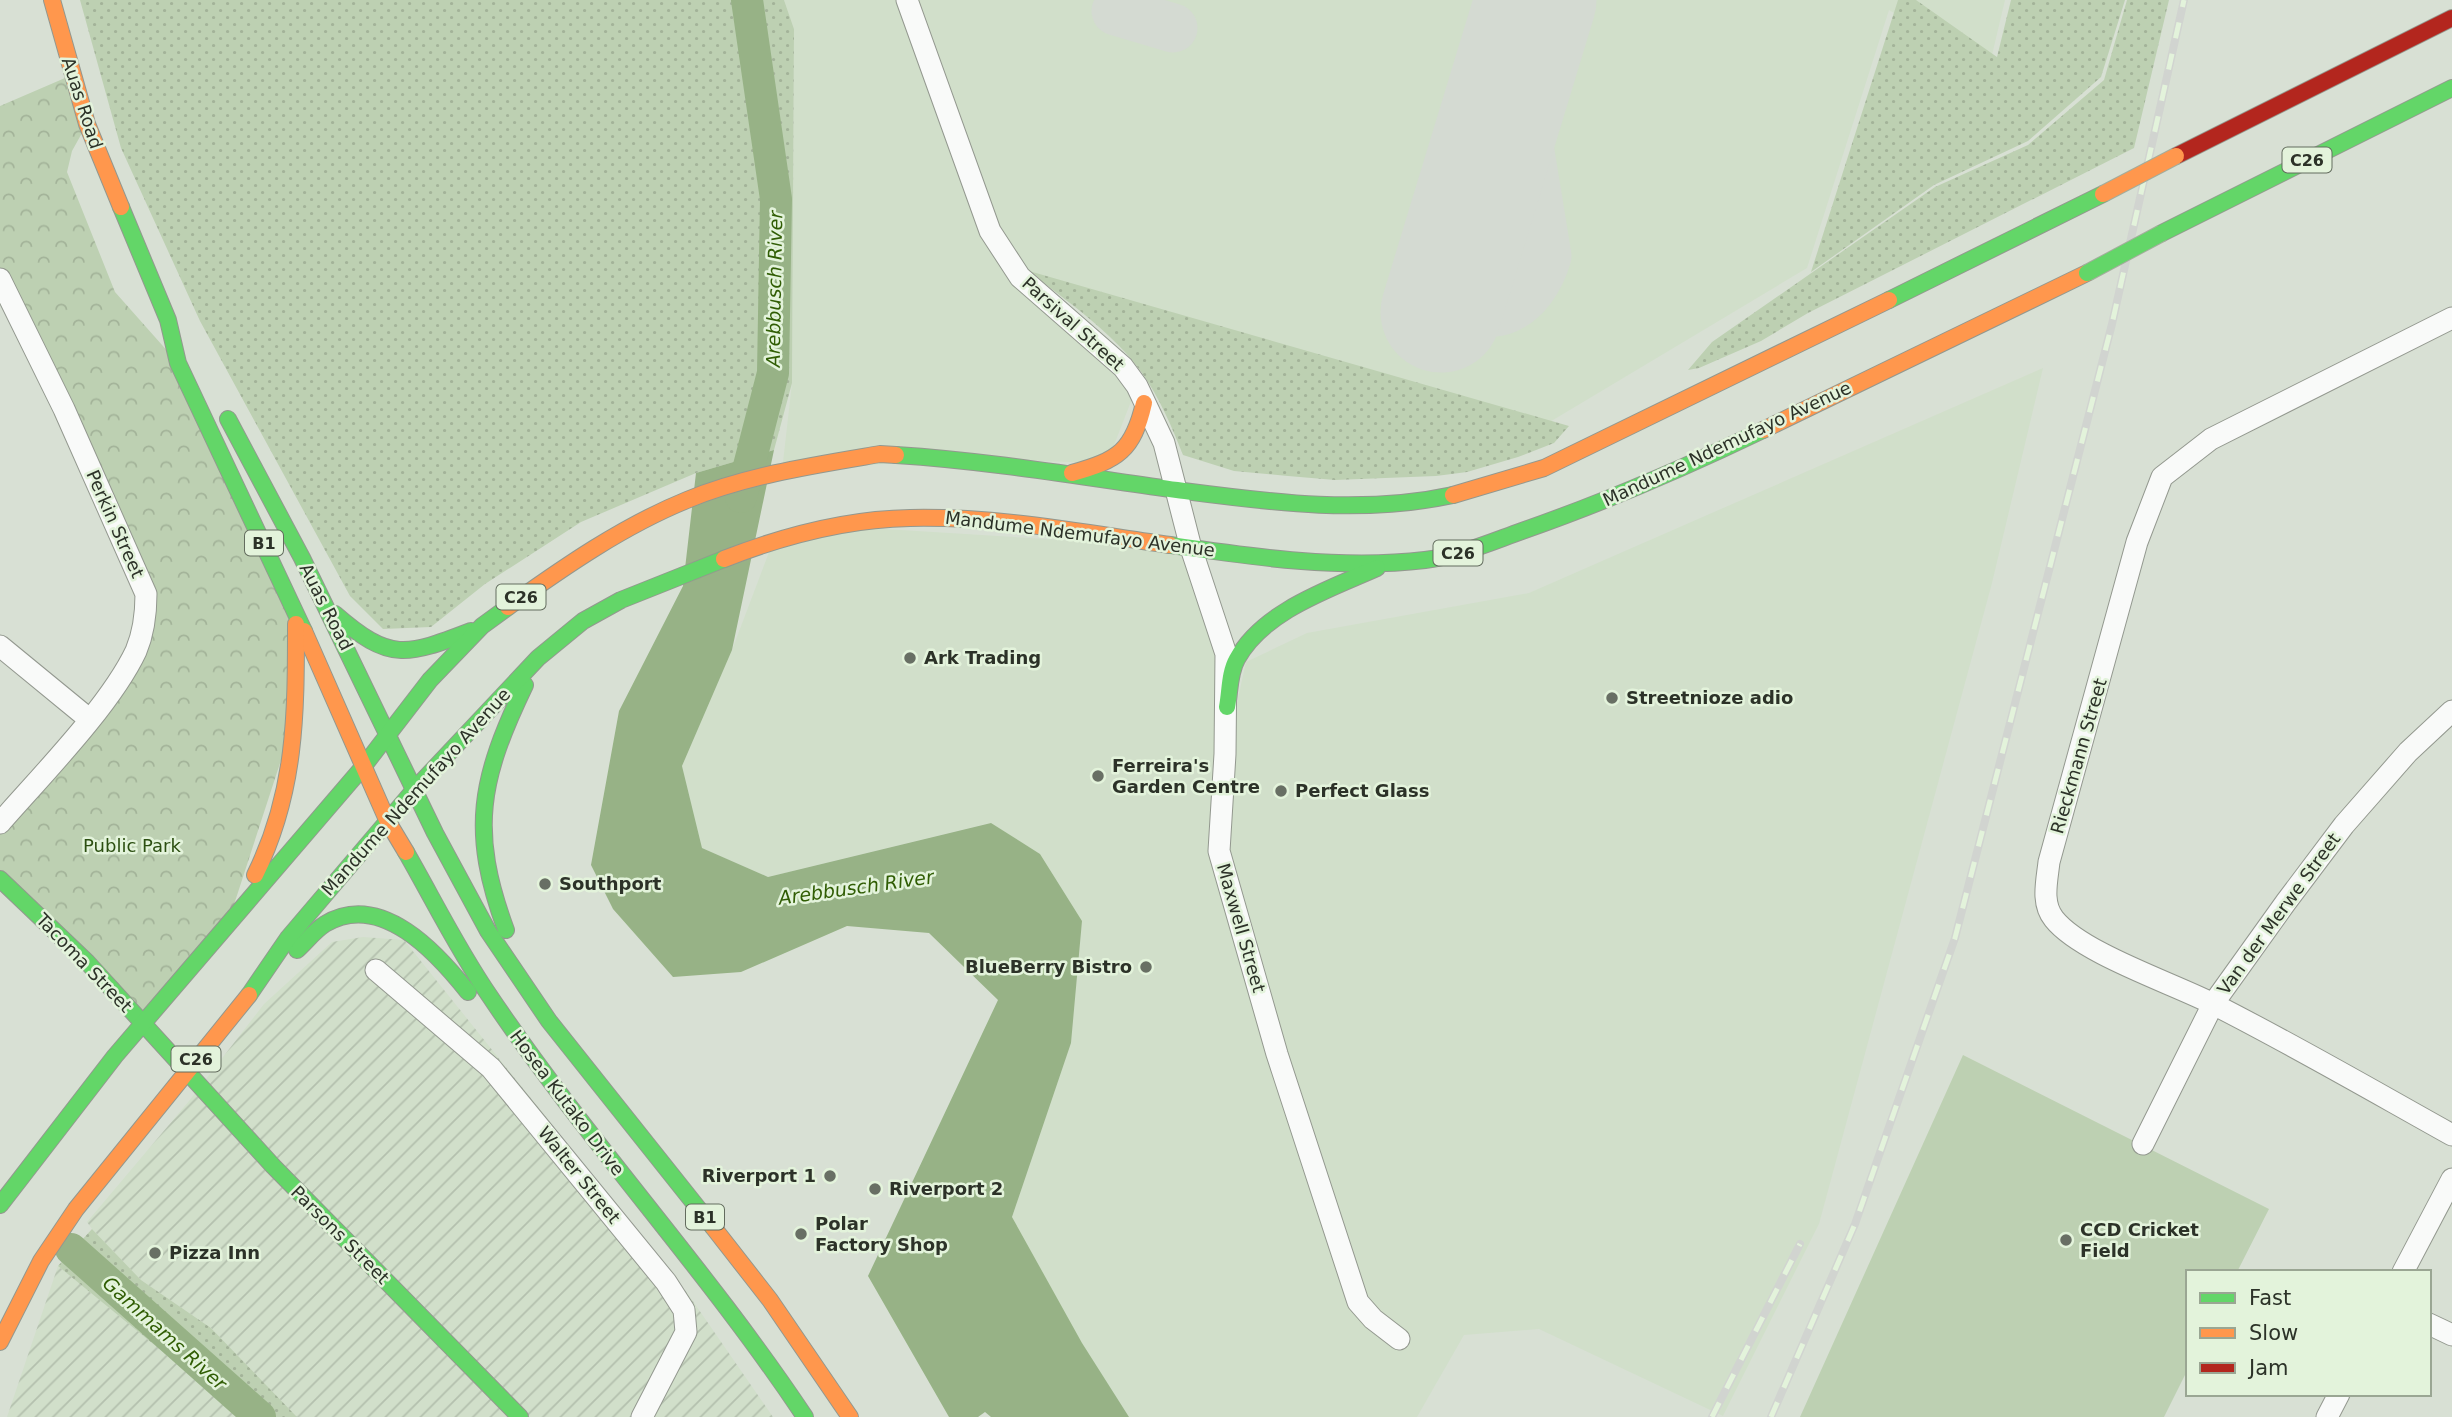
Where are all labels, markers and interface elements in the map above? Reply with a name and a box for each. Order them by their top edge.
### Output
street label: Auas Road [58,54,107,151]
road number: C26 [2282,148,2332,172]
water label: Arebbusch River [762,209,786,369]
street label: Parsival Street [1018,272,1129,375]
street label: Mandume Ndemufayo Avenue [1599,377,1854,510]
street label: Perkin Street [82,467,149,581]
street label: Mandume Ndemufayo Avenue [944,507,1216,560]
road number: B1 [245,530,283,556]
road number: C26 [1434,540,1482,566]
street label: Auas Road [296,560,357,654]
road number: C26 [496,584,546,610]
place label: Ark Trading [924,647,1041,668]
marker: Ark Trading [902,650,918,666]
street label: Rieckmann Street [2046,676,2111,836]
street label: Mandume Ndemufayo Avenue [317,684,514,900]
place label: Streetnioze adio [1626,687,1793,708]
marker: Streetnioze adio [1604,690,1620,706]
place label: Ferreira's Garden Centre [1112,755,1260,797]
marker: Ferreira's Garden Centre [1090,768,1106,784]
place label: Perfect Glass [1295,780,1429,801]
marker: Perfect Glass [1273,783,1289,799]
street label: Van der Merwe Street [2213,829,2344,999]
park label: Public Park [83,835,182,856]
street label: Maxwell Street [1213,861,1270,995]
water label: Arebbusch River [775,865,936,909]
place label: Southport [559,873,662,894]
marker: Southport [537,876,553,892]
street label: Tacoma Street [31,908,137,1016]
place label: BlueBerry Bistro [965,956,1132,977]
marker: BlueBerry Bistro [1138,959,1154,975]
street label: Hosea Kutako Drive [506,1026,629,1180]
road number: C26 [172,1046,220,1072]
street label: Walter Street [534,1122,625,1227]
place label: Riverport 1 [702,1165,816,1186]
marker: Riverport 1 [822,1168,838,1184]
place label: Riverport 2 [889,1178,1003,1199]
street label: Parsons Street [287,1181,394,1288]
marker: Riverport 2 [867,1181,883,1197]
road number: B1 [686,1204,724,1230]
place label: Polar Factory Shop [815,1213,948,1255]
place label: CCD Cricket Field [2080,1219,2199,1261]
marker: Polar Factory Shop [793,1226,809,1242]
marker: CCD Cricket Field [2058,1232,2074,1248]
place label: Pizza Inn [169,1242,260,1263]
marker: Pizza Inn [147,1245,163,1261]
legend [2186,1270,2431,1396]
water label: Gammams River [99,1272,232,1395]
text: Fast [2249,1286,2291,1310]
text: Slow [2249,1321,2298,1345]
text: Jam [2247,1356,2289,1380]

